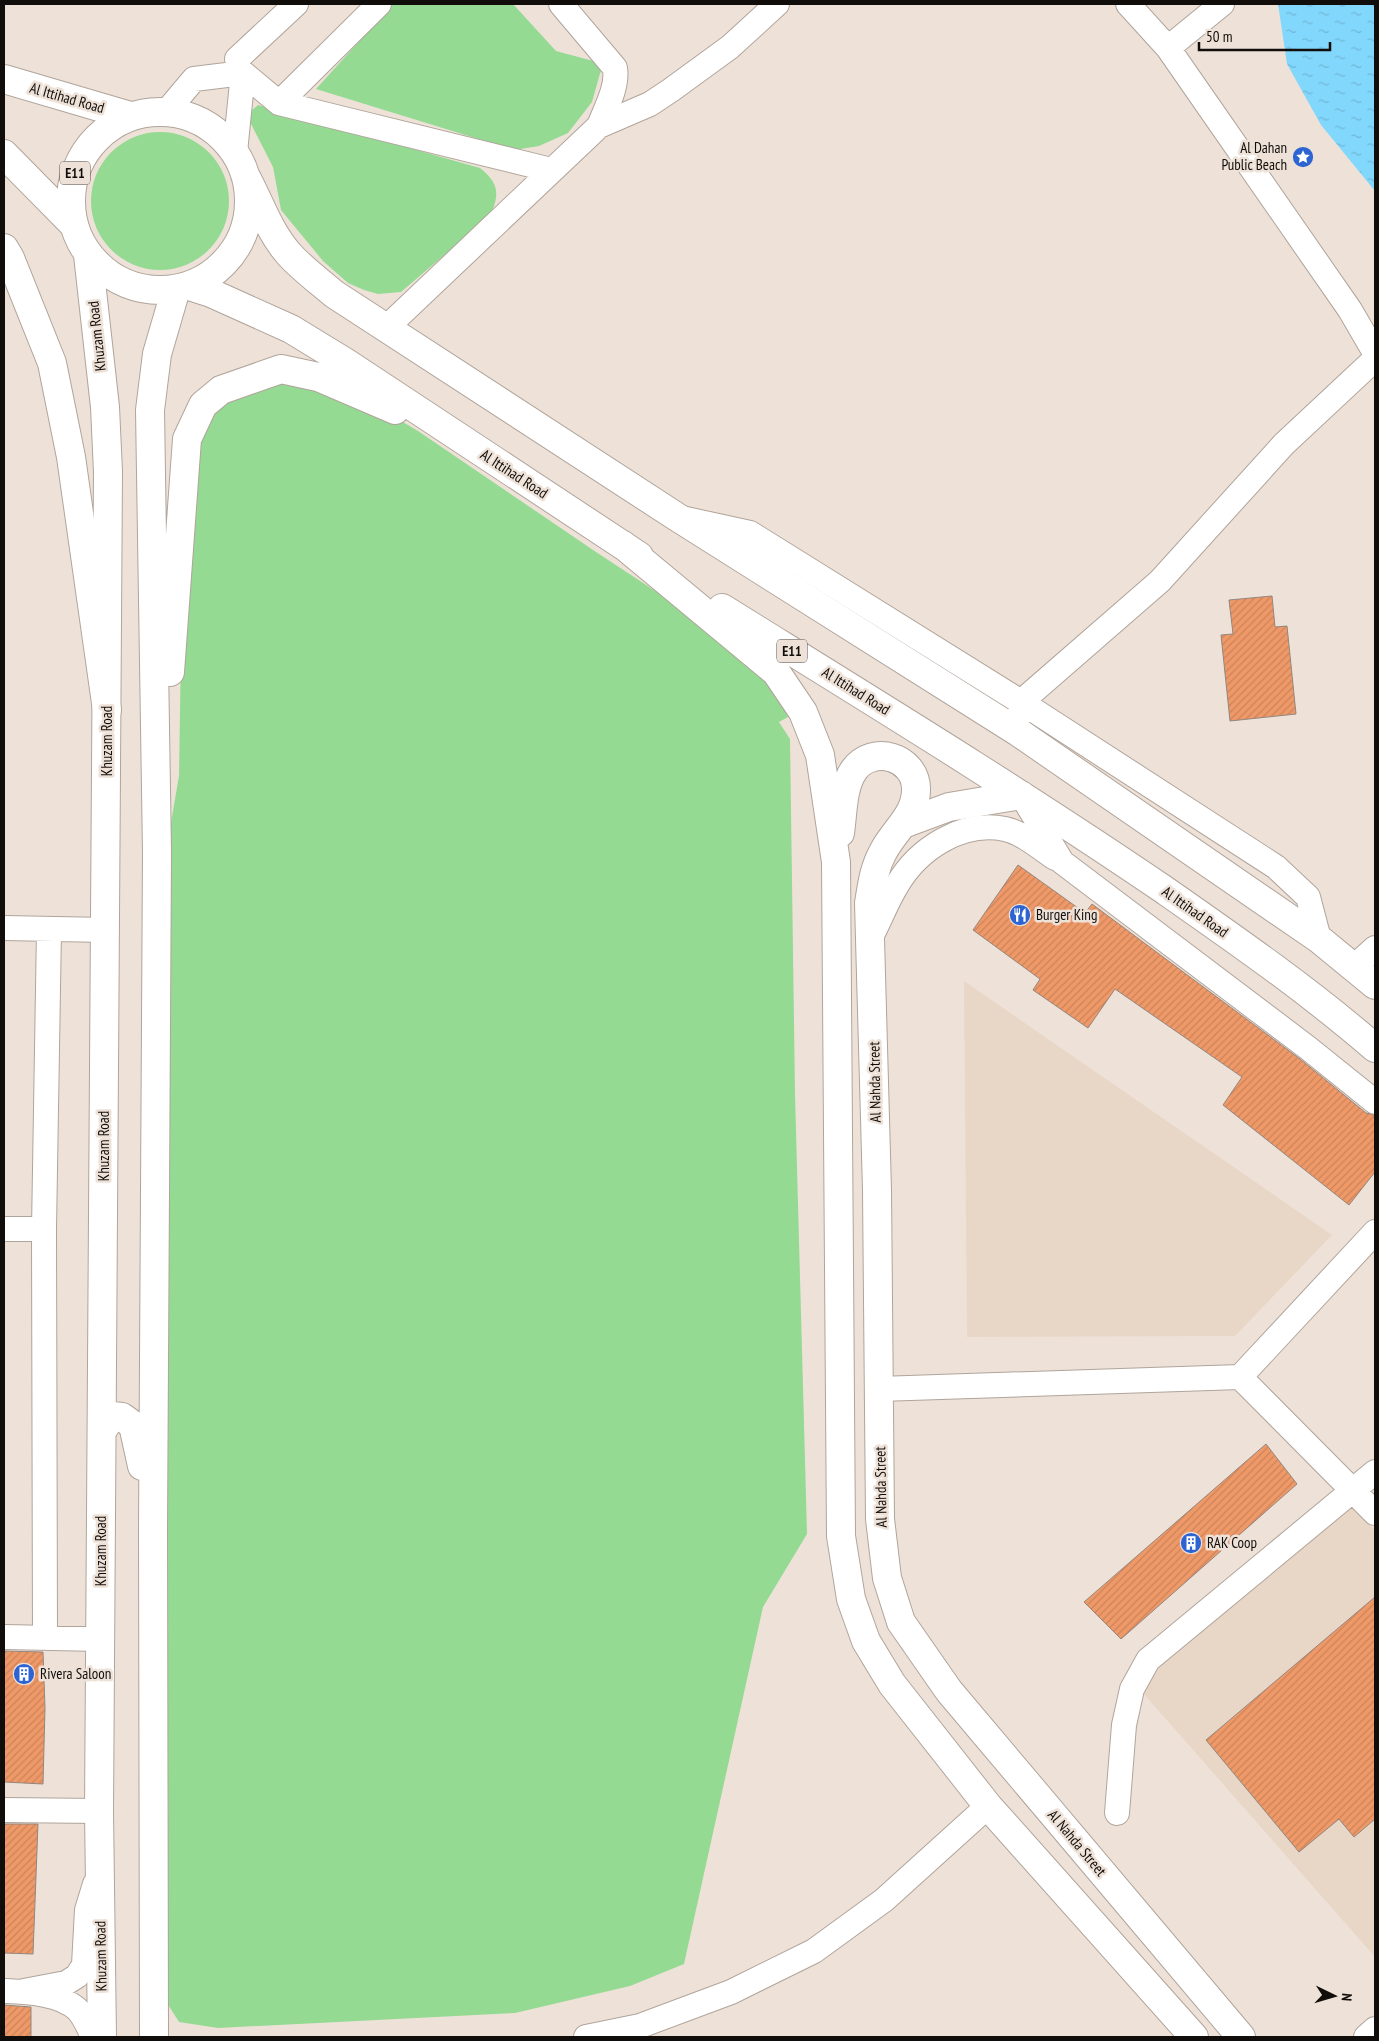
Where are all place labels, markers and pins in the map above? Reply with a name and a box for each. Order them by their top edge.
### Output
place label: Al Dahan Public Beach [1221,138,1287,174]
place icon: Al Dahan Public Beach [1291,145,1315,169]
restaurant icon: Burger King [1008,903,1032,927]
place label: Burger King [1036,905,1097,924]
building icon: RAK Coop [1179,1531,1203,1555]
place label: RAK Coop [1207,1533,1257,1552]
building icon: Rivera Saloon [12,1662,36,1686]
place label: Rivera Saloon [40,1664,111,1683]

